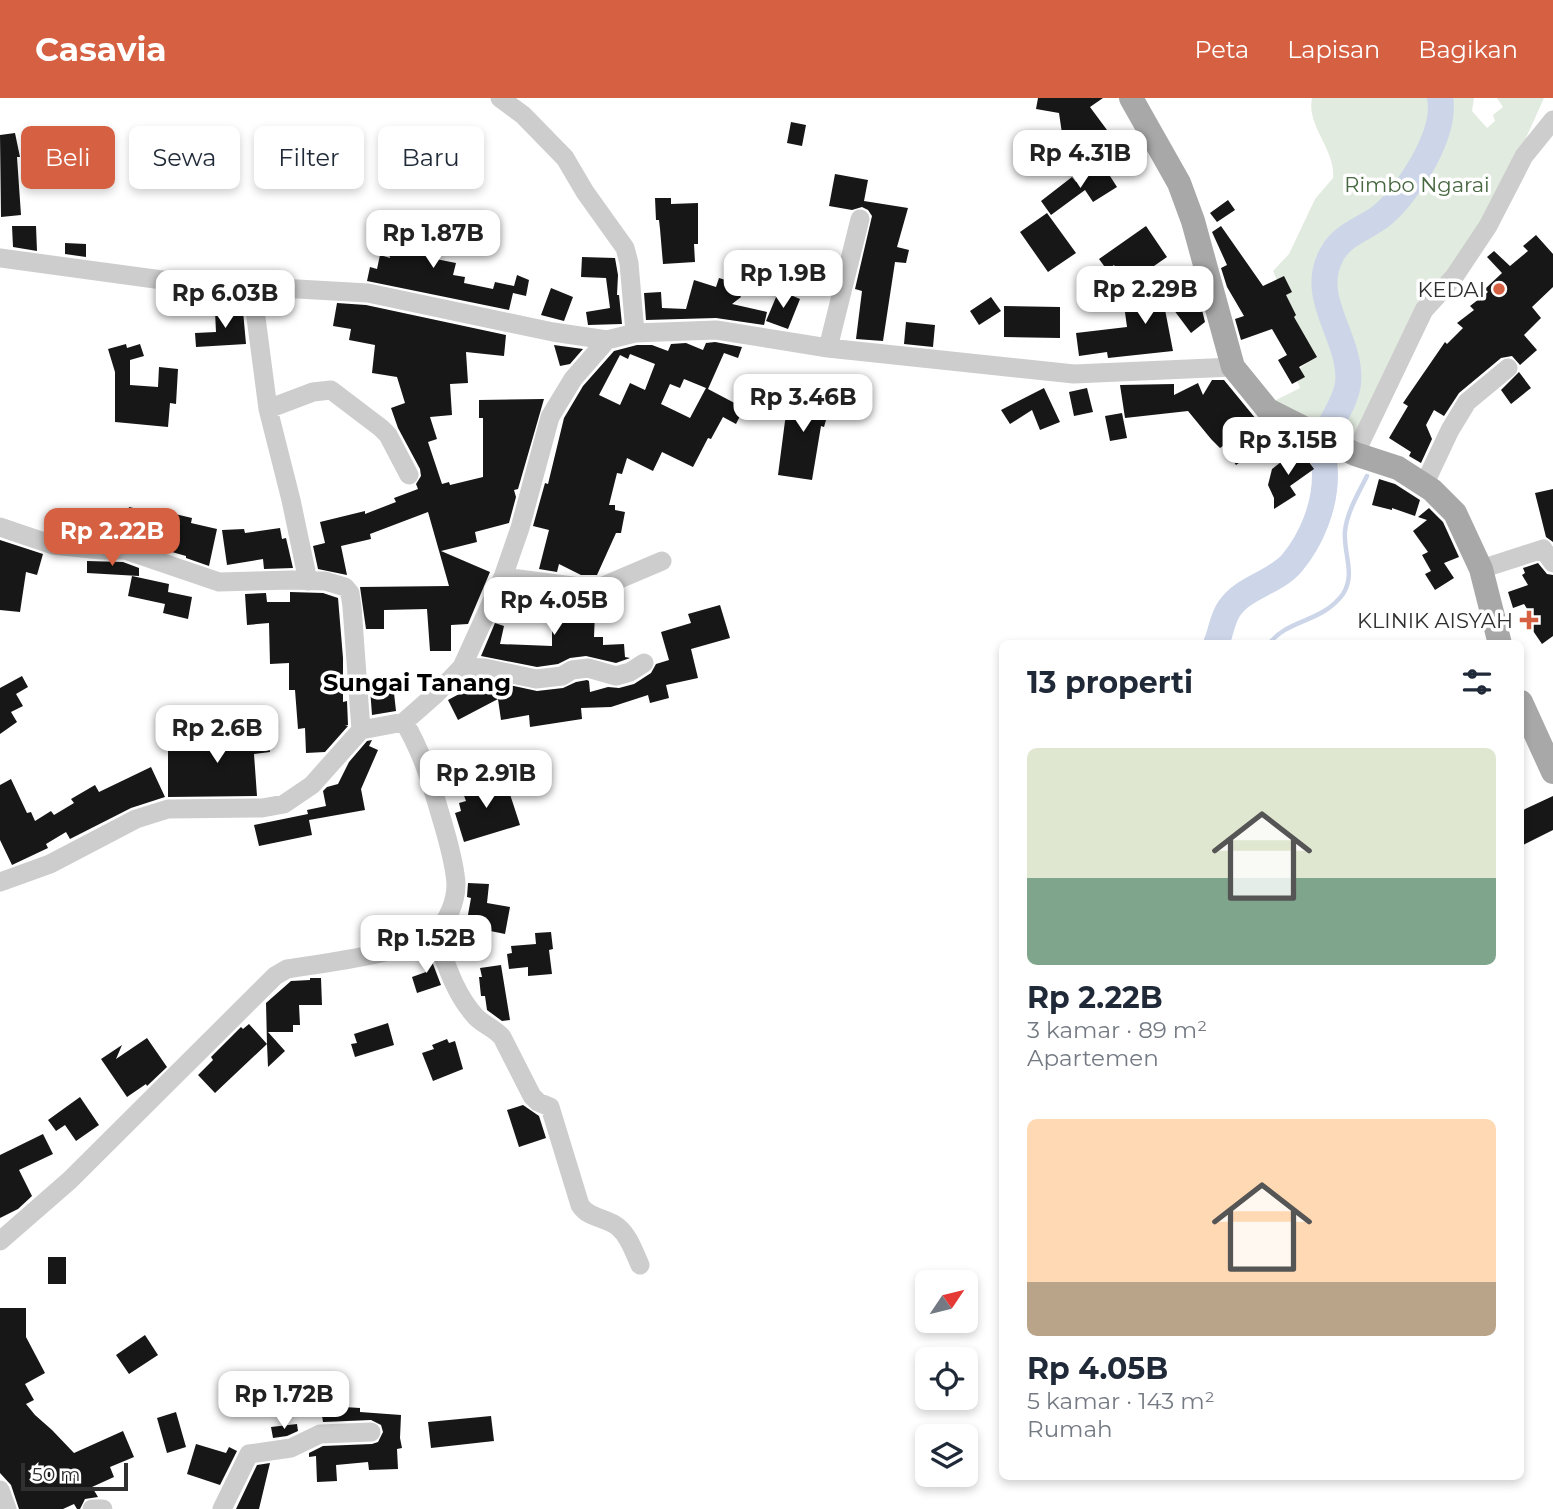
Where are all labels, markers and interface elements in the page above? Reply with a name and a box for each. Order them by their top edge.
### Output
text: Casavia [35,29,167,69]
text: Peta [1194,35,1249,64]
text: Lapisan [1287,35,1380,64]
text: Bagikan [1418,35,1518,64]
chip: Beli [21,126,115,189]
chip: Sewa [129,126,240,189]
chip: Filter [254,126,364,189]
chip: Baru [378,126,484,189]
pin: Rp 4.31B [1008,130,1152,190]
text: Rp 4.31B [1029,139,1131,167]
park label: Rimbo Ngarai [1344,172,1490,197]
pin: Rp 1.87B [361,211,505,270]
text: Rp 1.87B [382,219,484,247]
pin: Rp 1.9B [718,250,848,310]
text: Rp 1.9B [740,259,826,287]
pin: Rp 2.29B [1073,266,1217,326]
pin: Rp 6.03B [153,271,297,330]
text: Rp 2.29B [1092,275,1198,303]
place label: KEDAI [1417,277,1485,302]
text: Rp 6.03B [172,279,278,307]
marker: KEDAI [1491,281,1507,297]
pin: Rp 3.46B [731,374,875,434]
text: Rp 3.46B [749,383,857,411]
pin: Rp 3.15B [1216,418,1360,477]
text: Rp 3.15B [1239,426,1337,454]
pin: Rp 2.22B [40,508,184,568]
text: Rp 2.22B [60,517,164,545]
pin: Rp 4.05B [482,578,626,637]
text: Rp 4.05B [500,586,608,614]
place label: KLINIK AISYAH [1357,608,1513,633]
marker: KLINIK AISYAH [1519,610,1539,630]
icon: filters [1458,663,1496,701]
text: 13 properti [1027,664,1193,701]
district label: Sungai Tanang [323,668,511,697]
pin: Rp 2.6B [152,706,282,765]
text: Rp 2.6B [171,714,263,742]
pin: Rp 2.91B [414,750,558,810]
text: Rp 2.91B [436,759,536,787]
icon: home [1199,793,1325,919]
pin: Rp 1.52B [354,916,498,975]
text: Rp 1.52B [376,924,476,952]
text: Rp 2.22B [1027,979,1163,1016]
text: 3 kamar · 89 m² [1027,1016,1207,1044]
text: Apartemen [1027,1044,1159,1072]
icon: home [1199,1164,1325,1290]
north arrow [915,1270,978,1334]
map controls [915,1270,978,1487]
button: locate [915,1347,978,1410]
text: Rp 4.05B [1027,1350,1168,1387]
pin: Rp 1.72B [212,1372,356,1431]
text: Rp 1.72B [234,1380,334,1408]
text: 5 kamar · 143 m² [1027,1387,1215,1415]
text: Rumah [1027,1415,1113,1443]
button: layers [915,1424,978,1487]
scale bar [21,1460,128,1492]
text: 50 m [32,1463,80,1486]

